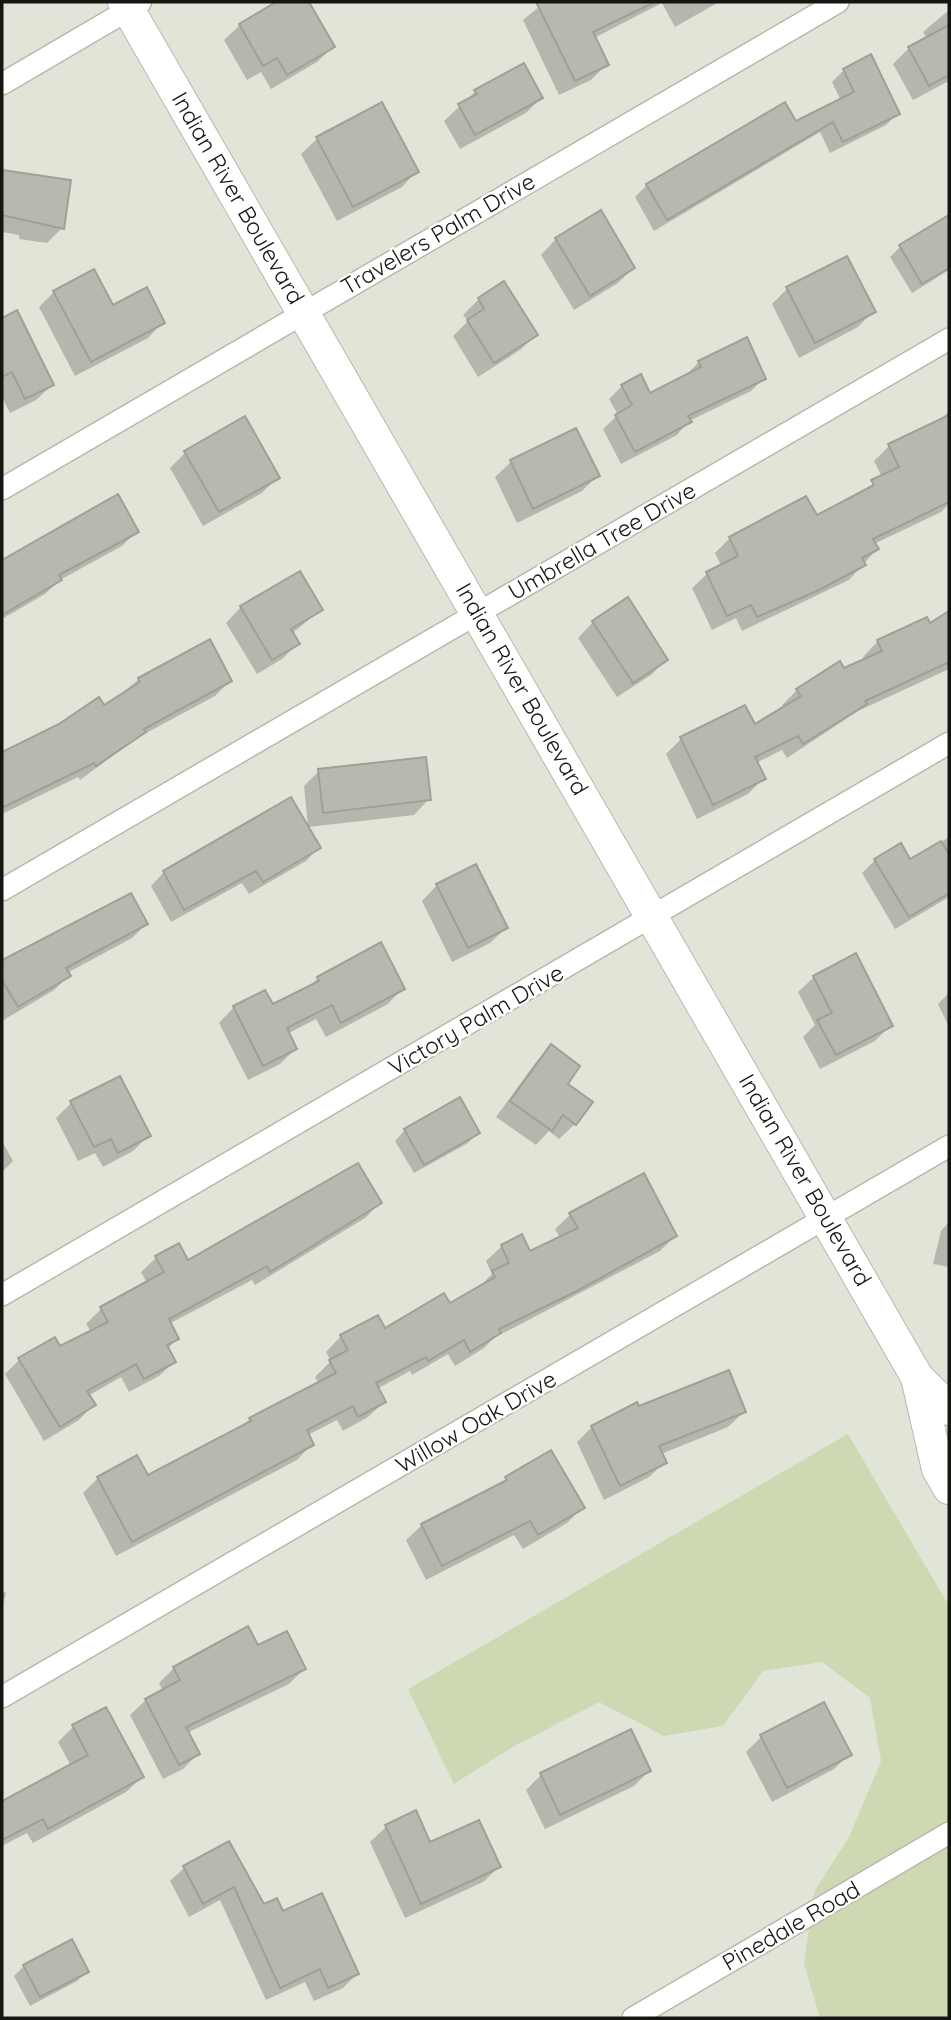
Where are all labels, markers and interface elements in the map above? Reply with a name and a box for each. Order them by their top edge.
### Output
street label: Indian River Boulevard [166,87,311,309]
street label: Travelers Palm Drive [336,166,540,301]
street label: Umbrella Tree Drive [503,475,701,606]
street label: Indian River Boulevard [450,578,595,800]
street label: Victory Palm Drive [383,958,568,1081]
street label: Indian River Boulevard [733,1069,878,1291]
street label: Willow Oak Drive [390,1364,561,1479]
street label: Pinedale Road [717,1874,865,1977]

